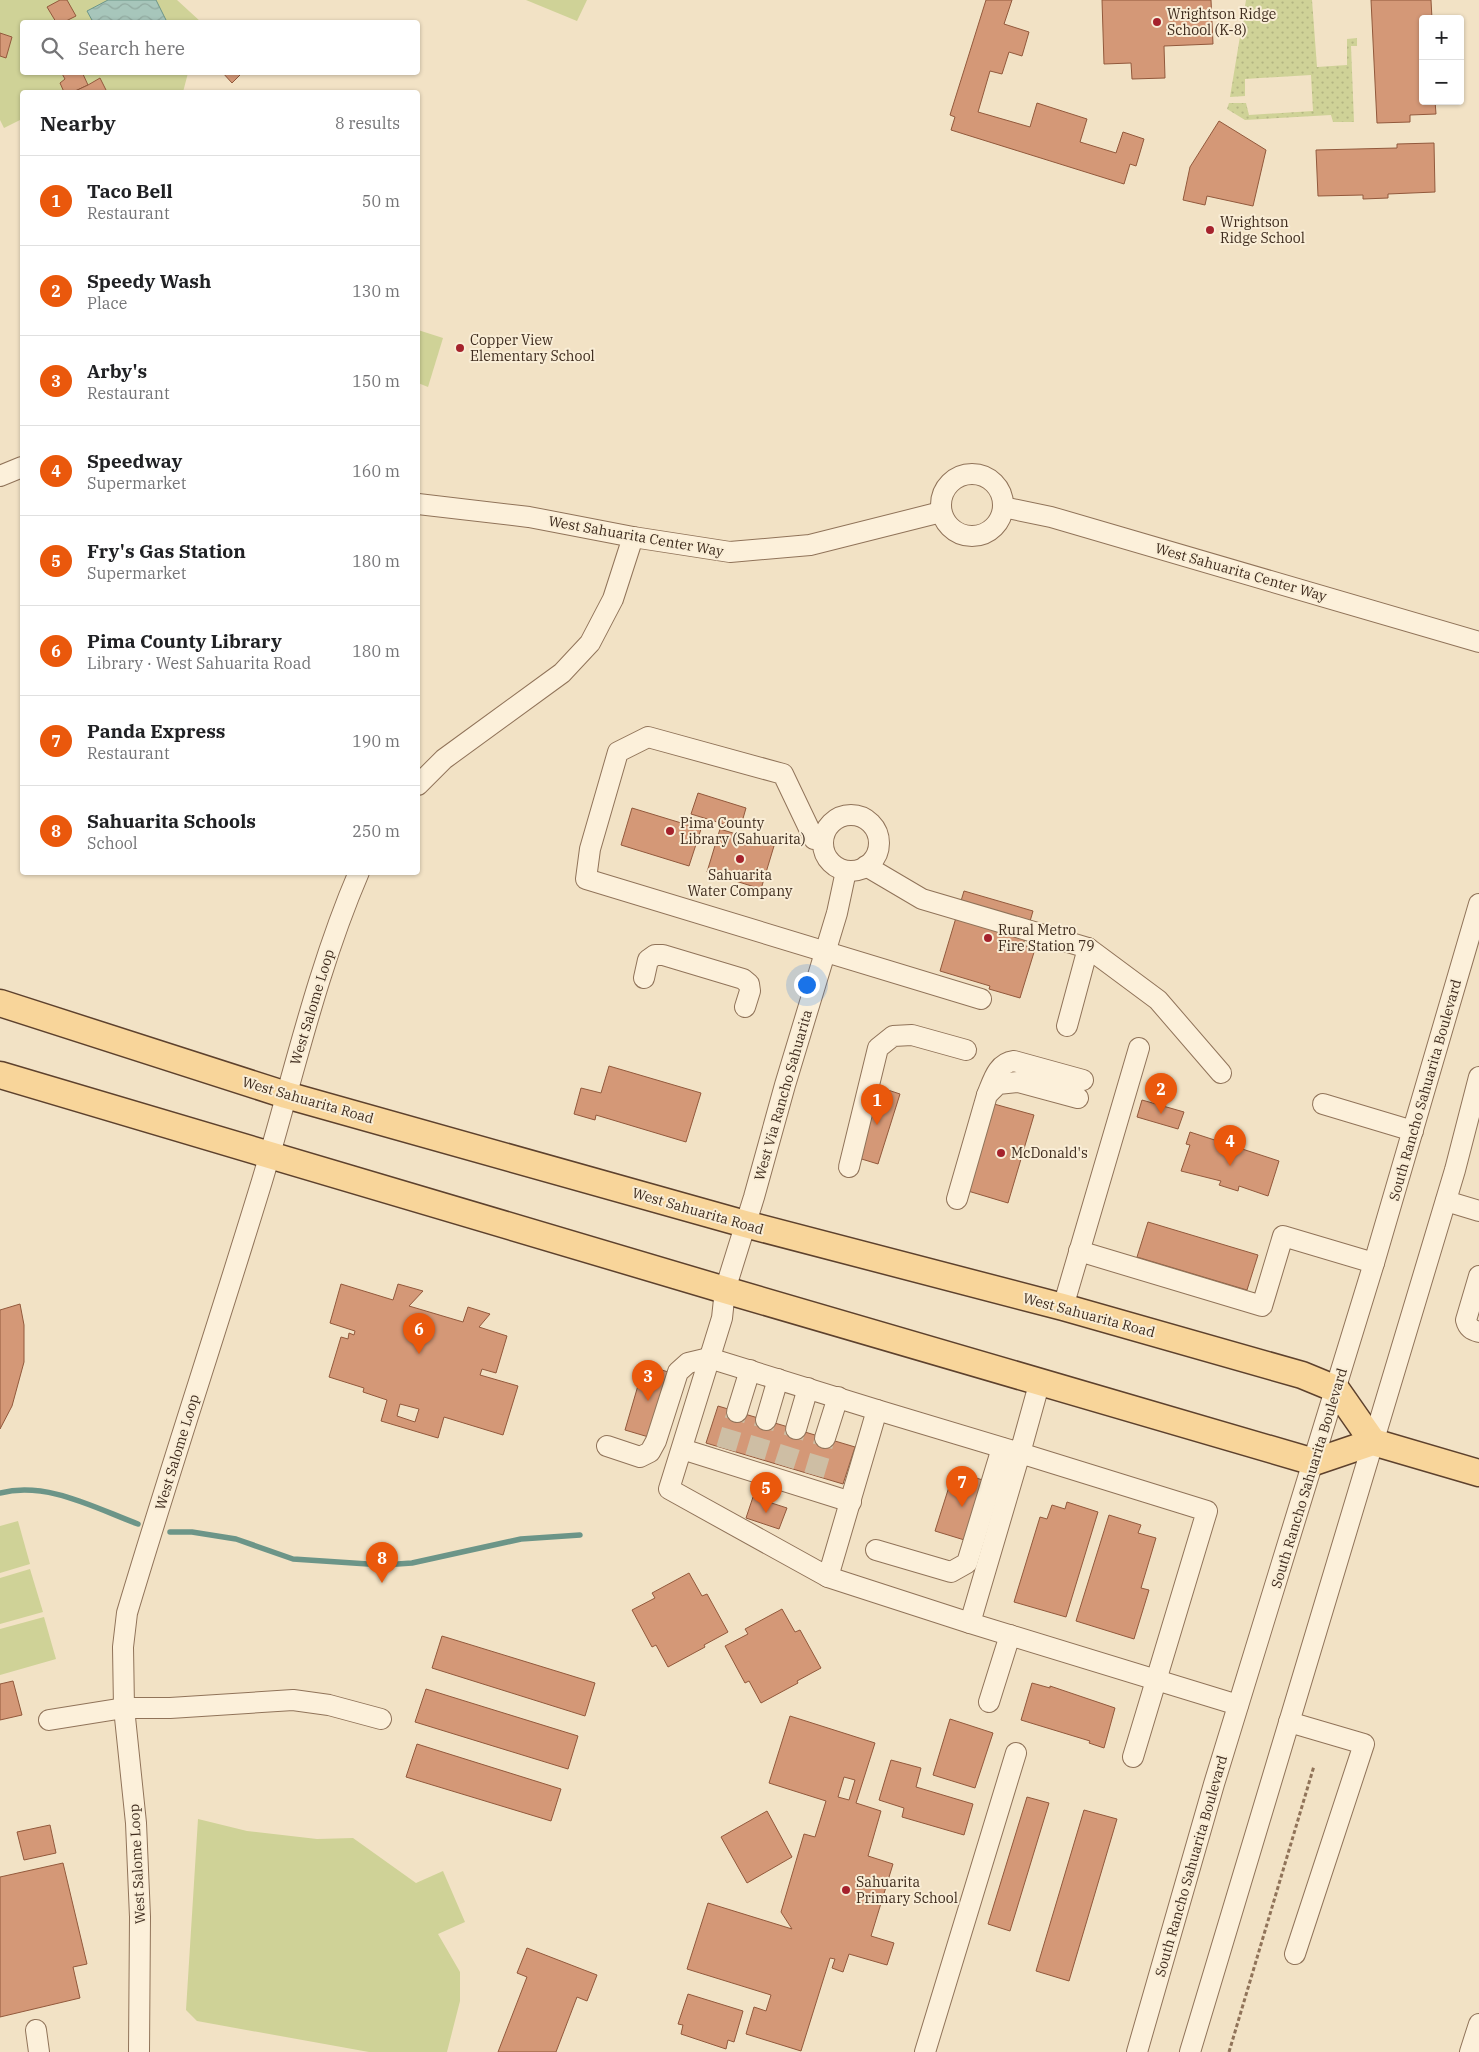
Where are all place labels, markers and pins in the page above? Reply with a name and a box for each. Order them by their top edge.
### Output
place label: Wrightson Ridge School (K-8) [1167,5,1276,39]
marker: Wrightson Ridge School (K-8) [1151,16,1163,28]
place label: Wrightson Ridge School [1220,213,1305,247]
marker: Wrightson Ridge School [1204,224,1216,236]
place label: Copper View Elementary School [470,331,595,365]
marker: Copper View Elementary School [454,342,466,354]
place label: Pima County Library (Sahuarita) [680,814,806,848]
marker: Pima County Library (Sahuarita) [664,825,676,837]
marker: Sahuarita Water Company [734,853,746,865]
place label: Sahuarita Water Company [688,866,793,900]
place label: Rural Metro Fire Station 79 [998,921,1095,955]
marker: Rural Metro Fire Station 79 [982,932,994,944]
pin: 2 [1145,1073,1177,1114]
pin: 1 [861,1084,893,1125]
pin: 4 [1214,1125,1246,1166]
place label: McDonald's [1011,1144,1088,1162]
marker: McDonald's [995,1147,1007,1159]
pin: 6 [403,1313,435,1354]
pin: 3 [632,1360,664,1401]
pin: 7 [946,1466,978,1507]
pin: 5 [750,1472,782,1513]
pin: 8 [366,1542,398,1583]
place label: Sahuarita Primary School [856,1873,958,1907]
marker: Sahuarita Primary School [840,1884,852,1896]

